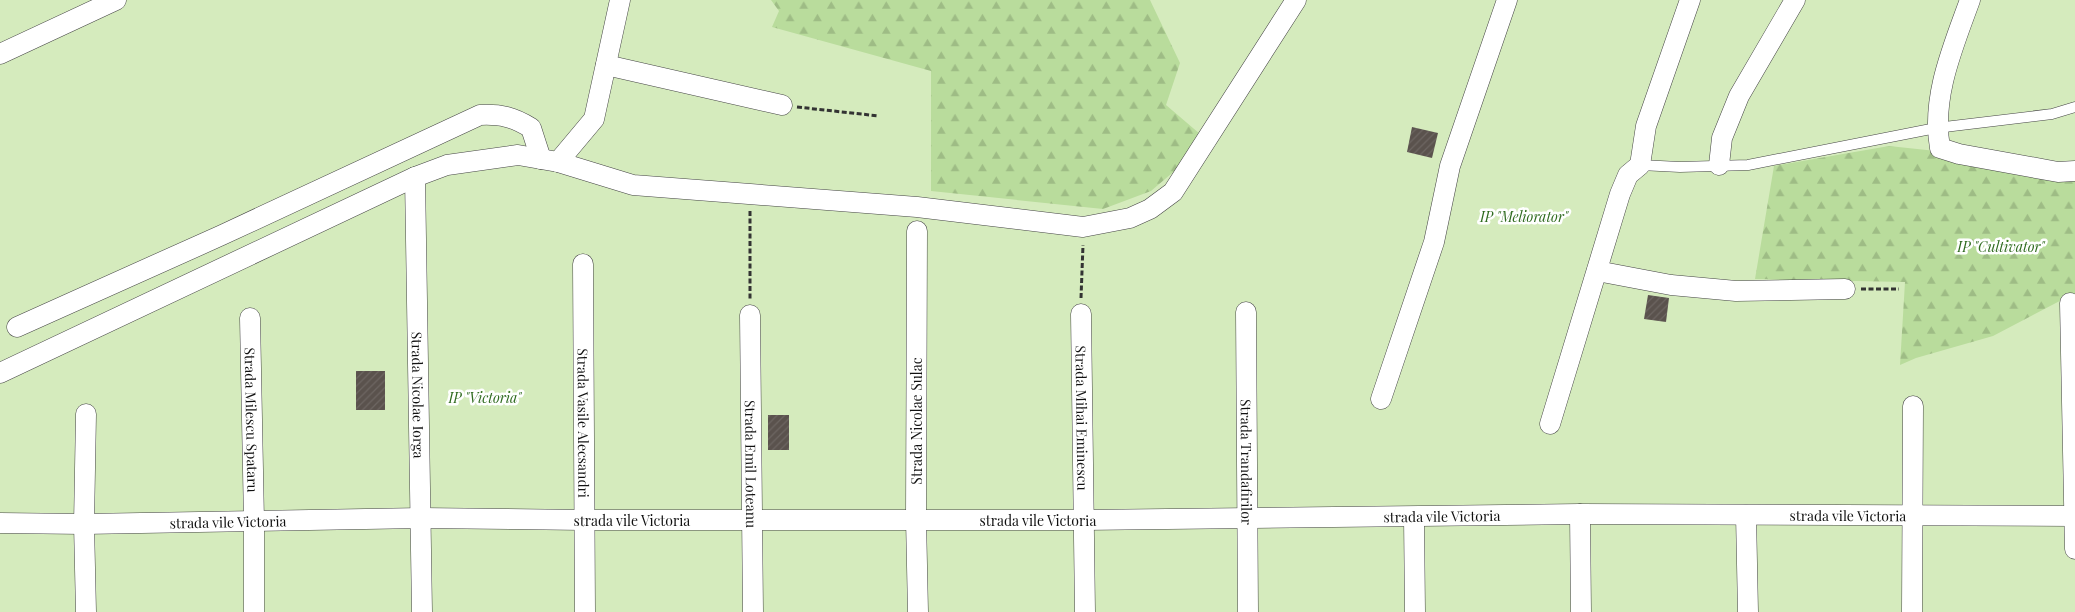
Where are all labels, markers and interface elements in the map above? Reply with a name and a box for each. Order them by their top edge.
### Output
park label: IP "Meliorator" [1479,207,1569,226]
park label: IP "Cultivator" [1956,237,2045,256]
street label: Strada Nicolae Iorga [408,332,429,458]
street label: Strada Mihai Eminescu [1072,345,1093,491]
street label: Strada Milescu Spataru [241,347,263,493]
street label: Strada Vasile Alecsandri [574,348,594,498]
street label: Strada Nicolae Sulac [907,357,926,485]
park label: IP "Victoria" [447,388,522,407]
street label: Strada Trandafirilor [1237,399,1257,526]
street label: Strada Emil Loteanu [741,400,762,528]
street label: strada vile Victoria [1383,505,1500,526]
street label: strada vile Victoria [1789,505,1906,525]
street label: strada vile Victoria [573,510,690,530]
street label: strada vile Victoria [980,510,1096,530]
street label: strada vile Victoria [169,511,287,532]

